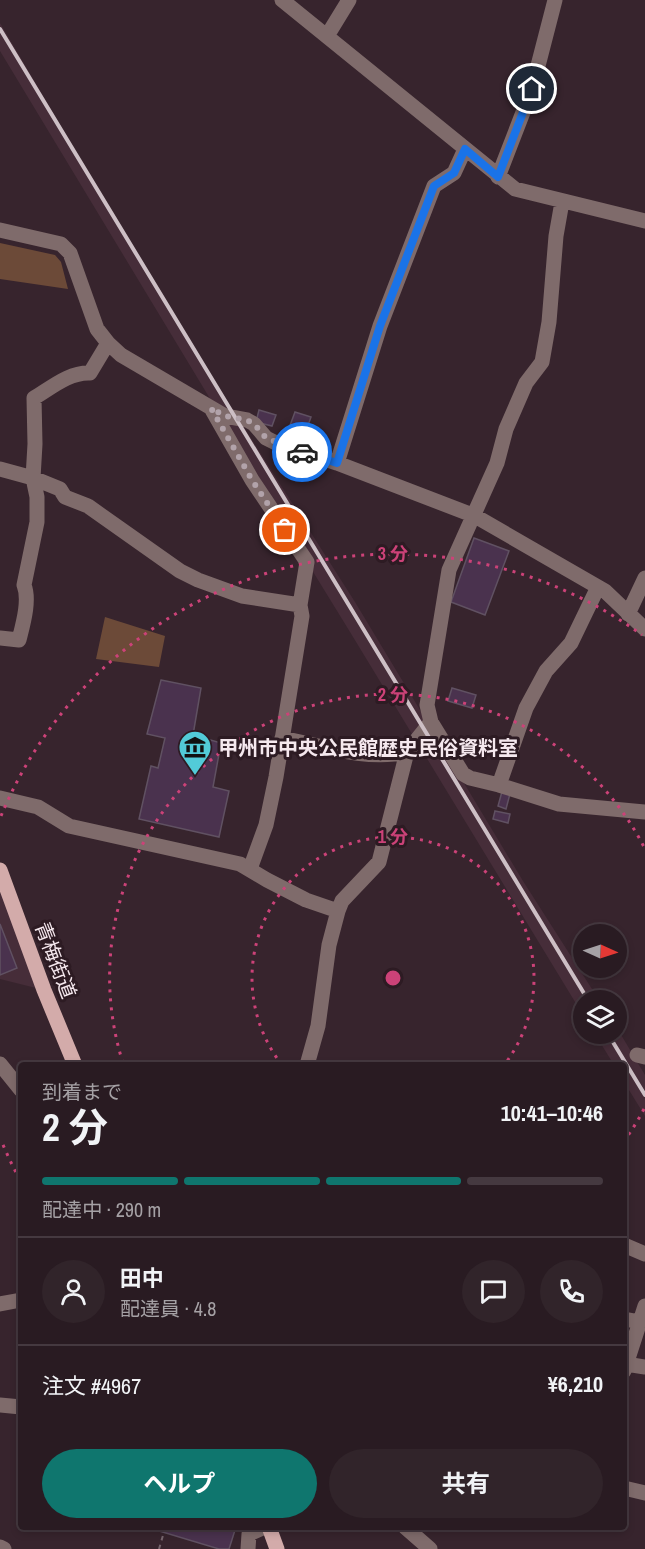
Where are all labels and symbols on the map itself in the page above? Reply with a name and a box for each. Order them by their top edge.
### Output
pin [506,63,557,114]
courier [272,422,332,482]
pin [259,504,310,555]
text: 3 分 [378,541,408,566]
text: 2 分 [378,682,408,707]
museum icon: 甲州市中央公民館歴史民俗資料室 [177,729,213,776]
place label: 甲州市中央公民館歴史民俗資料室 [218,734,518,761]
text: 1 分 [378,824,408,849]
street label: 青梅街道 [29,918,83,1002]
north arrow [573,924,627,978]
centre of rings [383,968,403,988]

